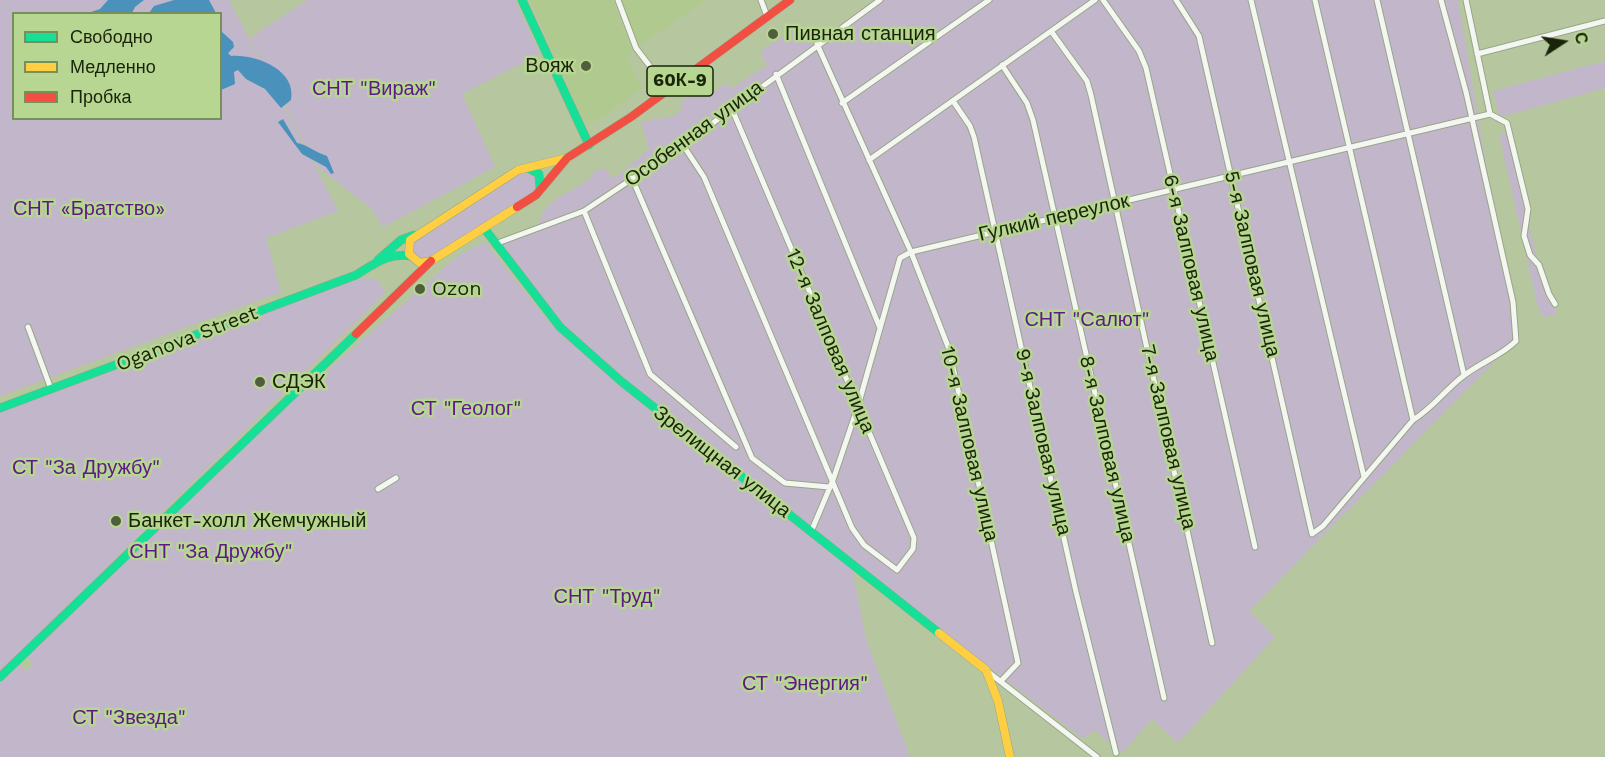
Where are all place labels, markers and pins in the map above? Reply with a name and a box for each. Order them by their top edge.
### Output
place label: Пивная станция [785,22,936,46]
marker: Пивная станция [766,27,780,41]
place label: Вояж [525,54,574,78]
marker: Вояж [579,59,593,73]
place label: Ozon [432,277,482,301]
marker: Ozon [413,282,427,296]
place label: СДЭК [272,370,326,394]
marker: СДЭК [253,375,267,389]
place label: Банкет-холл Жемчужный [128,509,366,533]
marker: Банкет-холл Жемчужный [109,514,123,528]

